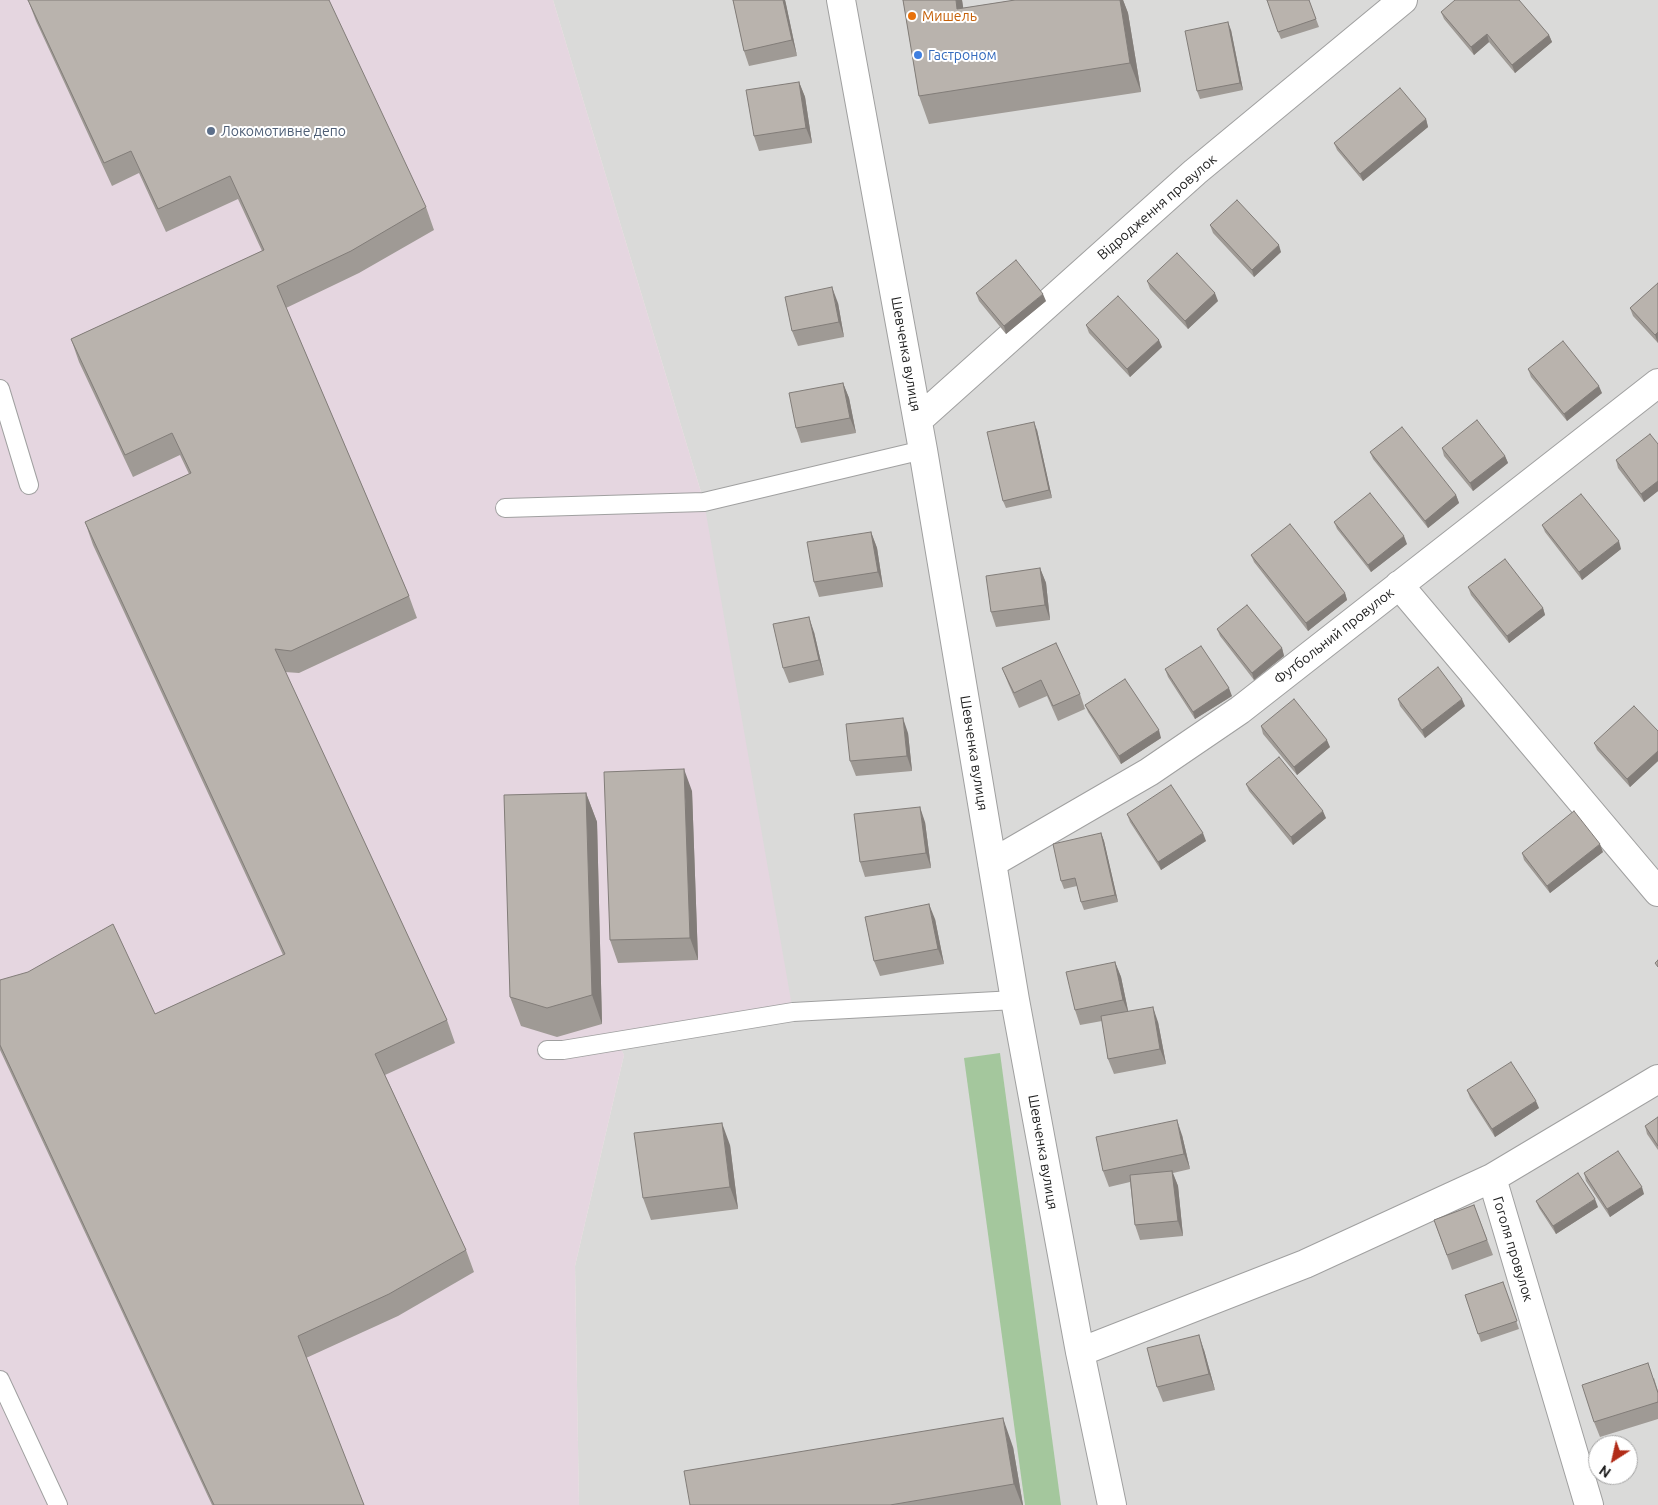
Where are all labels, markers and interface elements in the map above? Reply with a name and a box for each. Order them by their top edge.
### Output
place label: Мишель [922,8,977,24]
marker: Мишель [906,10,918,22]
place label: Гастроном [928,47,997,63]
marker: Гастроном [912,49,924,61]
place label: Локомотивне депо [221,123,346,139]
marker: Локомотивне депо [205,125,217,137]
street label: Відродження провулок [1094,151,1220,263]
street label: Шевченка вулиця [888,295,924,413]
street label: Футбольний провулок [1271,584,1397,688]
street label: Шевченка вулиця [957,694,991,812]
street label: Шевченка вулиця [1025,1093,1061,1211]
street label: Гоголя провулок [1489,1195,1537,1303]
north arrow [1588,1435,1638,1485]
text: N [1596,1462,1614,1481]

